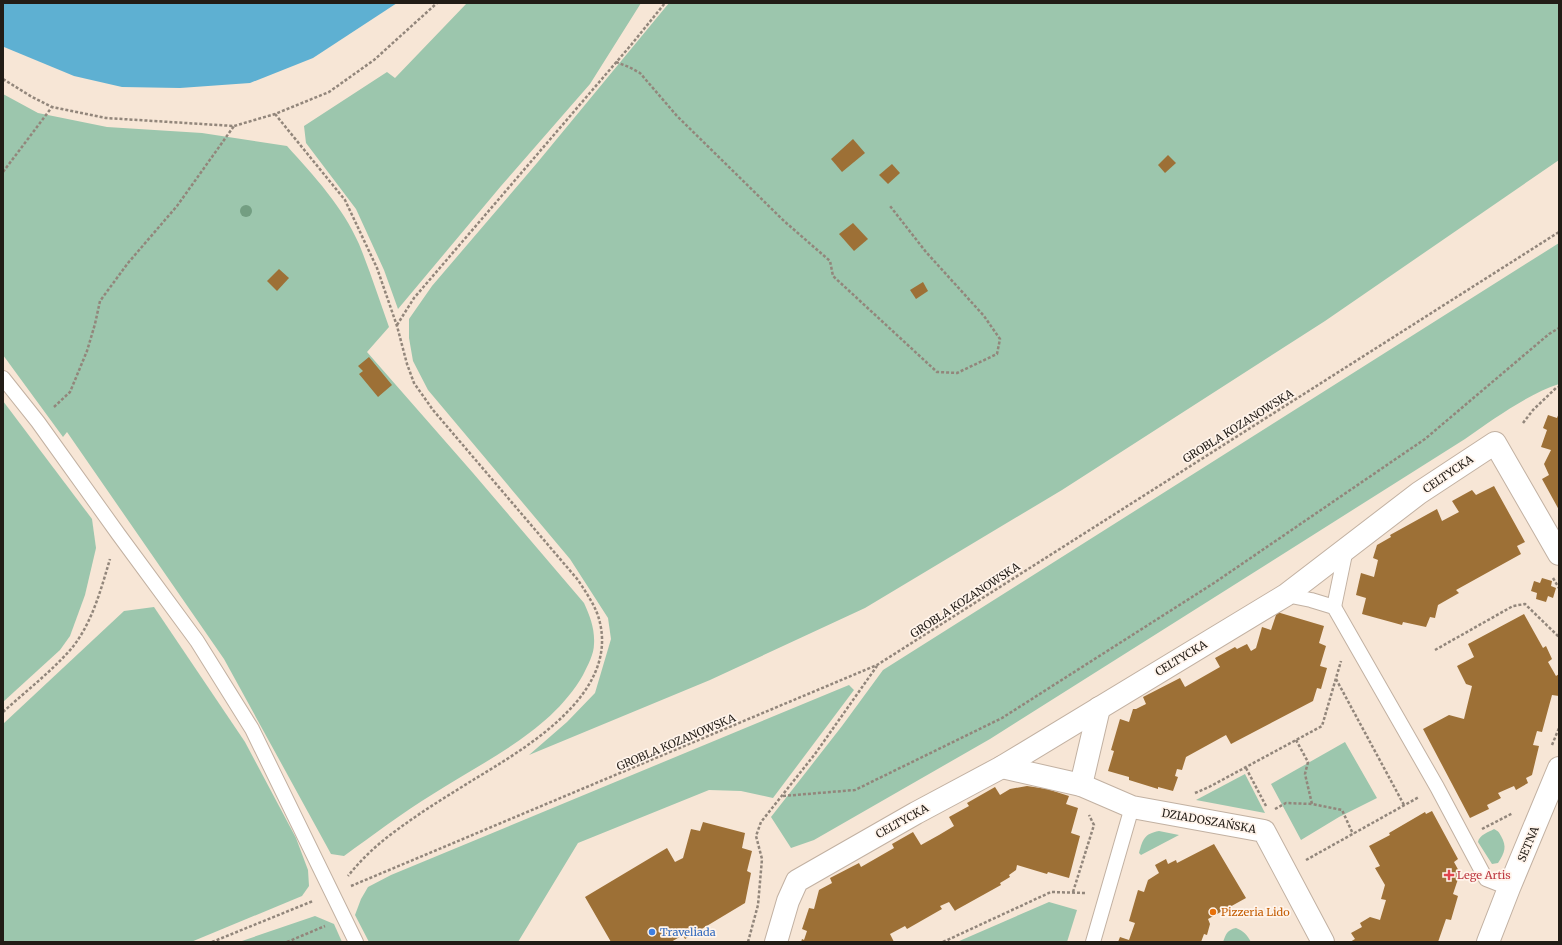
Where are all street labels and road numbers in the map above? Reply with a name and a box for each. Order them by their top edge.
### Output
street label: GROBLA KOZANOWSKA [1180,386,1296,466]
street label: CELTYCKA [1420,452,1476,496]
street label: GROBLA KOZANOWSKA [908,559,1023,641]
street label: CELTYCKA [1153,637,1210,679]
street label: GROBLA KOZANOWSKA [614,710,738,773]
street label: CELTYCKA [873,801,931,841]
street label: DZIADOSZAŃSKA [1161,806,1258,836]
street label: SETNA [1514,824,1542,864]

